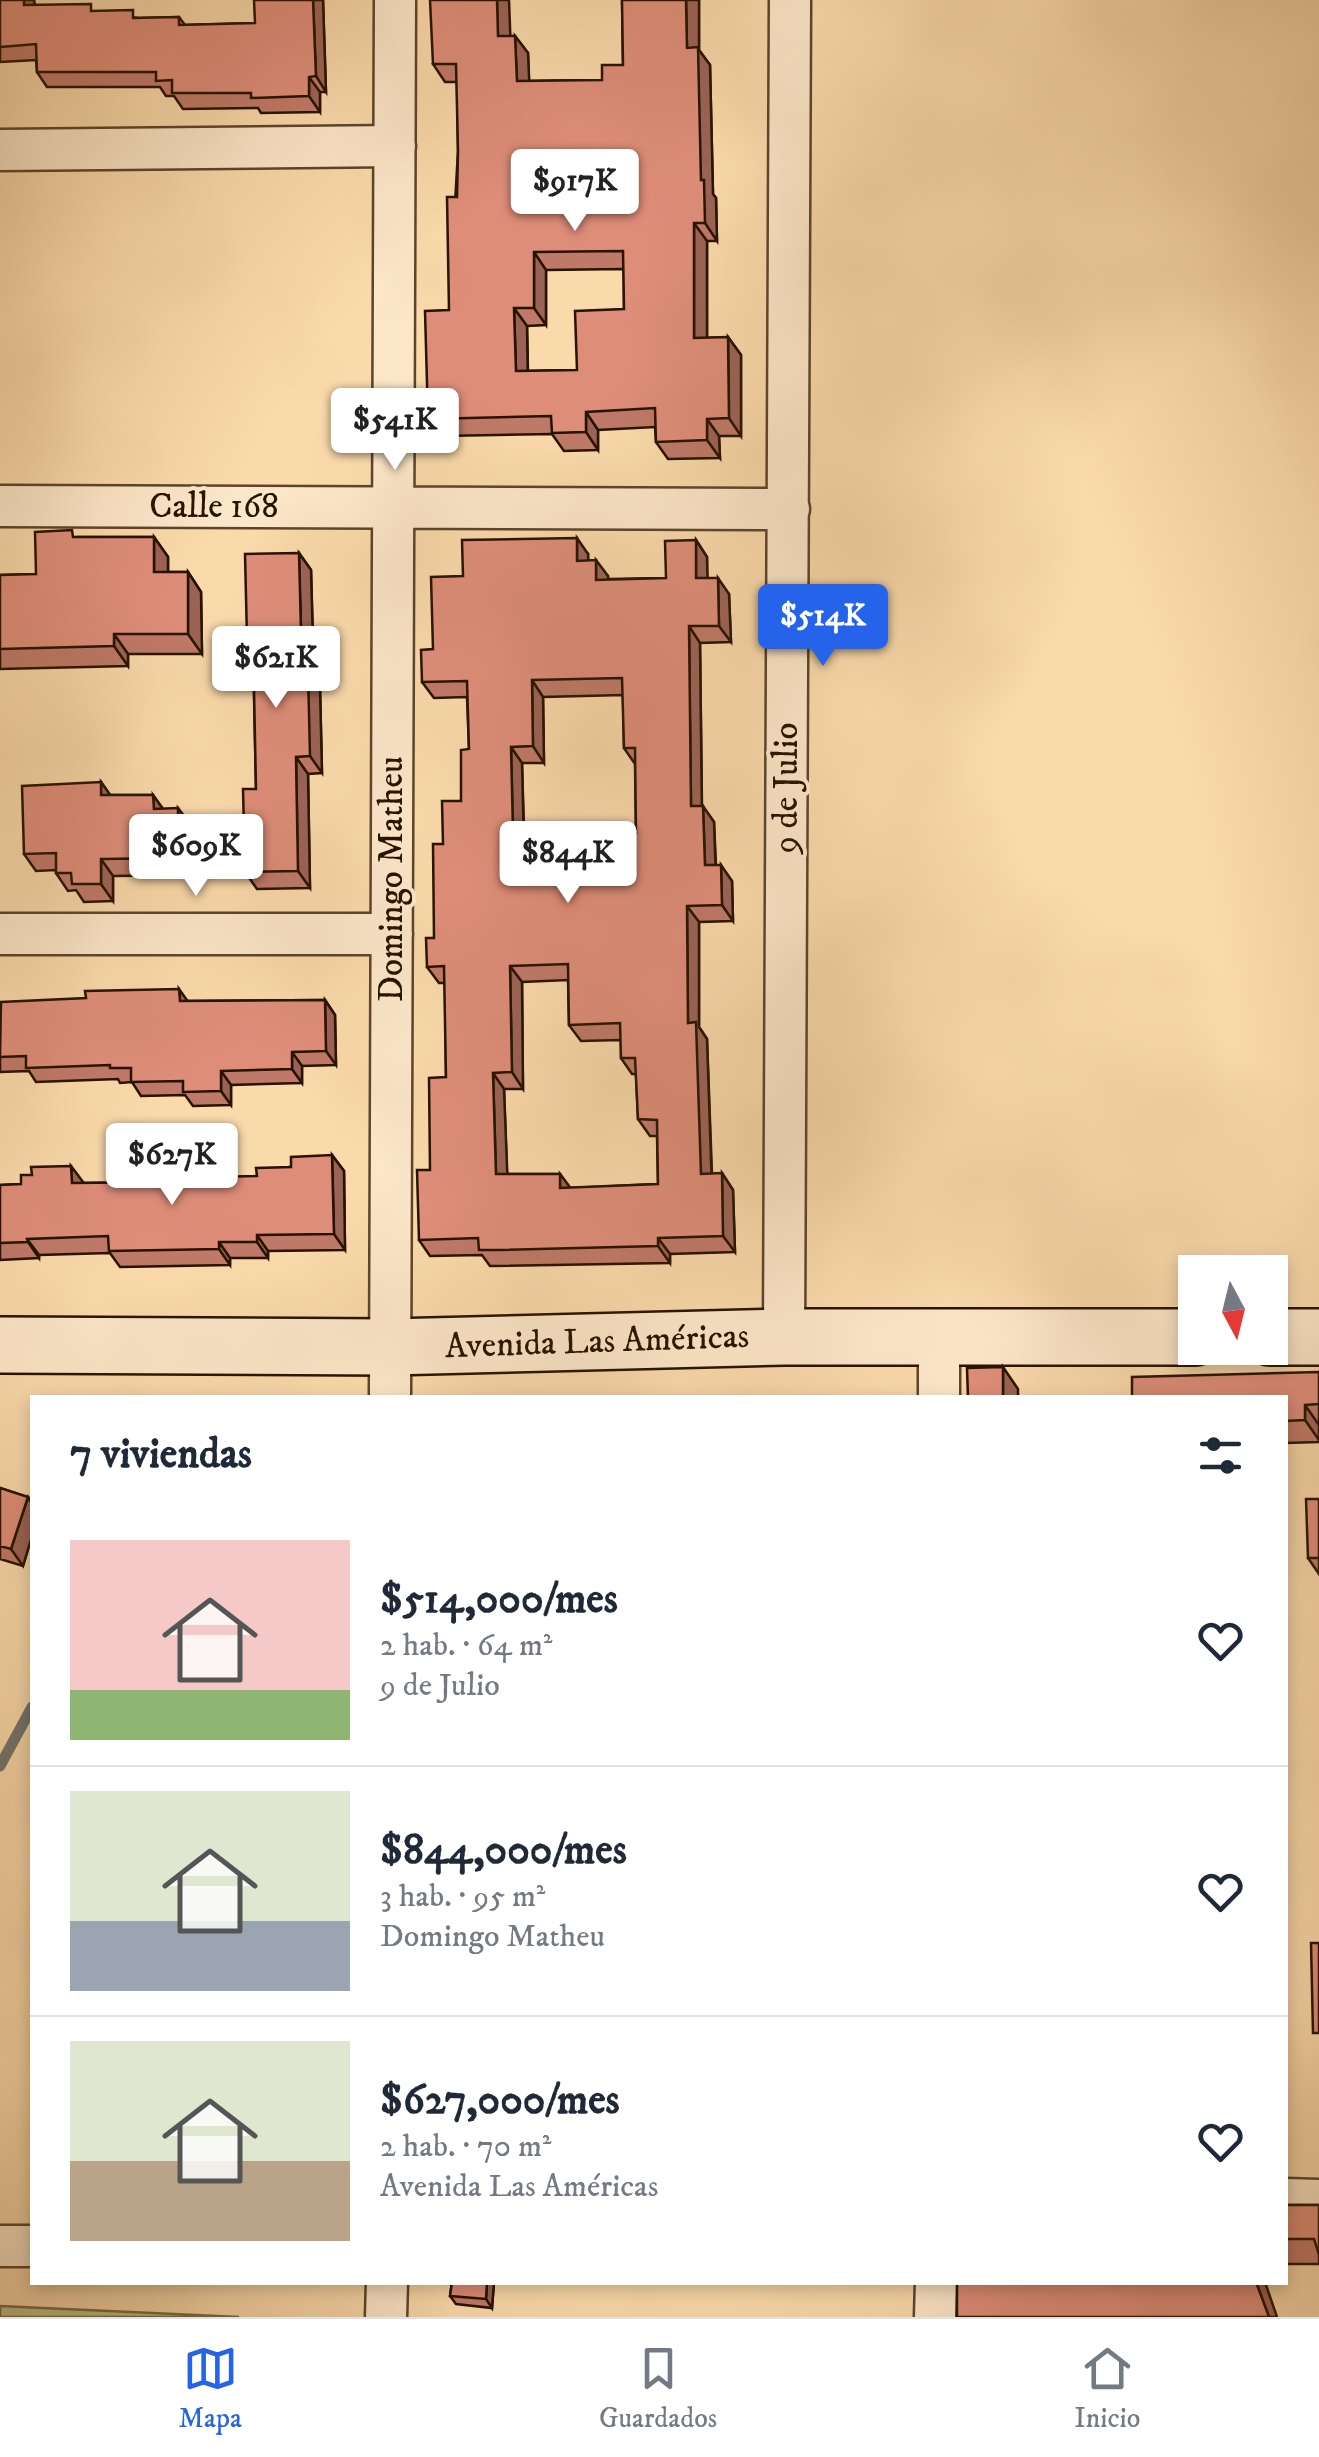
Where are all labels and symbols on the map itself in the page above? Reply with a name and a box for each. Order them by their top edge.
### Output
pin: $917K [505,149,645,234]
pin: $541K [325,388,465,473]
street label: Calle 168 [149,485,279,529]
pin: $514K [753,584,893,669]
pin: $621K [206,626,346,711]
street label: 9 de Julio [765,722,809,856]
street label: Domingo Matheu [370,756,414,1002]
pin: $609K [126,814,266,899]
pin: $844K [498,821,638,906]
pin: $627K [102,1123,242,1208]
north arrow [1178,1255,1288,1365]
street label: Avenida Las Américas [444,1315,750,1369]

